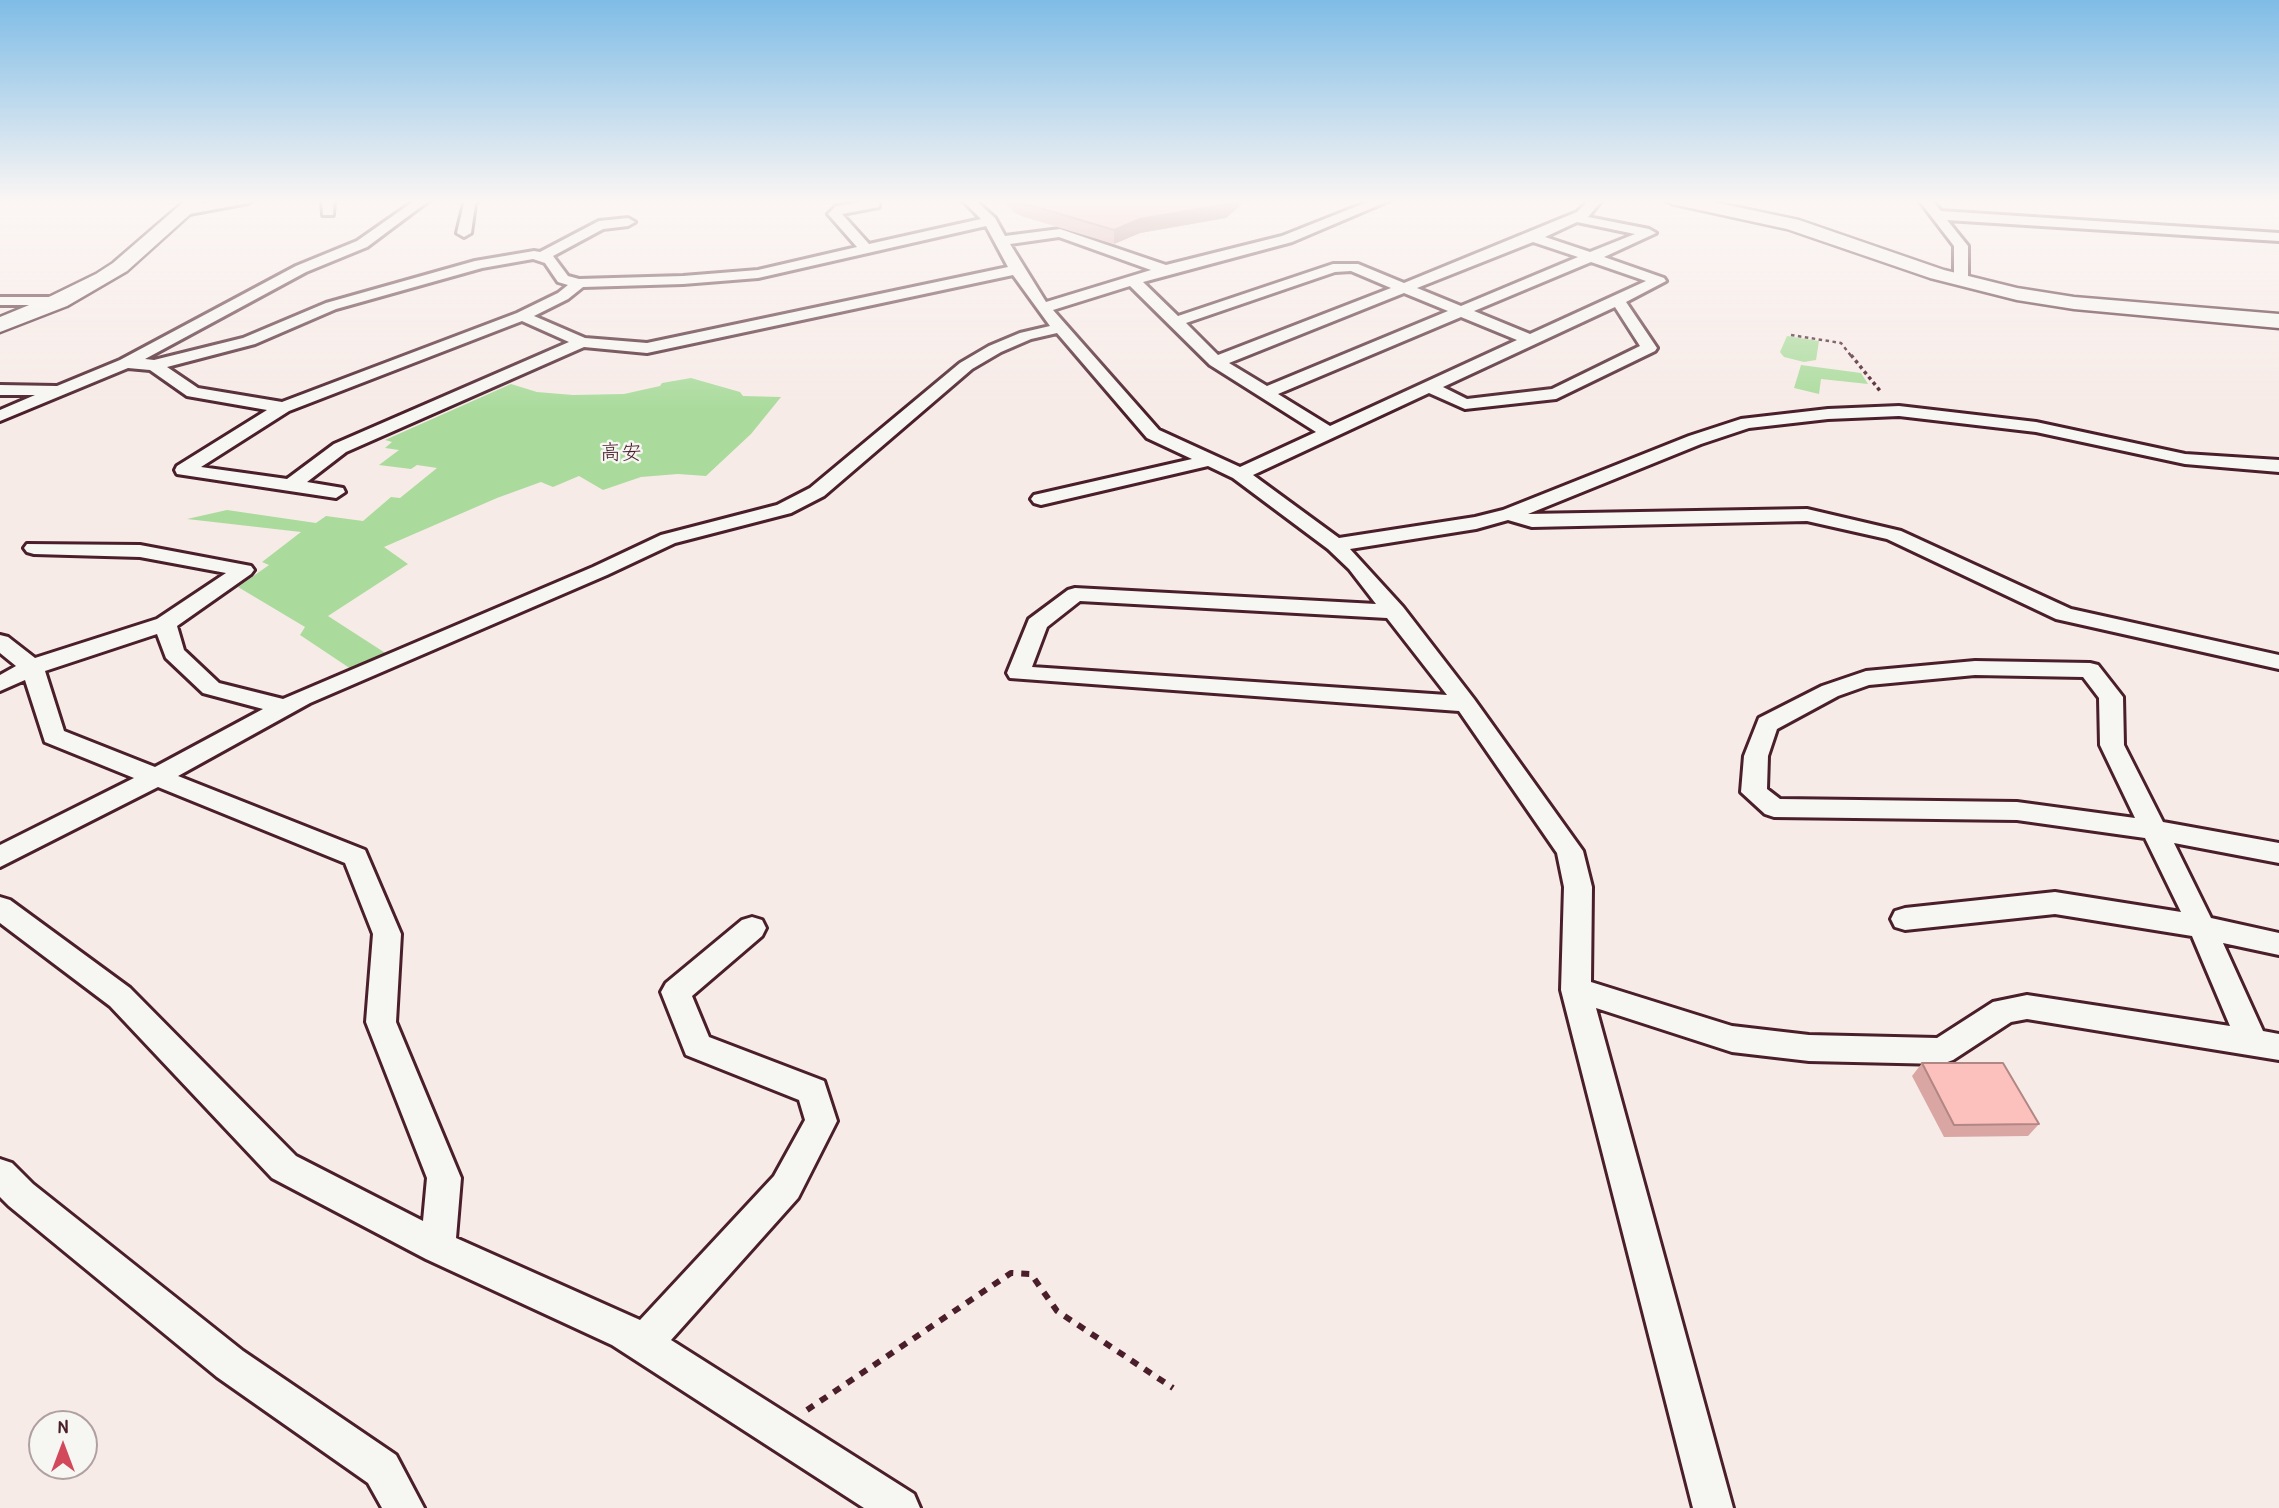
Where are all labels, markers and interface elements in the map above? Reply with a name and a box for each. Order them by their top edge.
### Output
district label: 高安 [600,440,642,466]
north arrow [28,1410,98,1480]
text: N [58,1413,68,1439]

